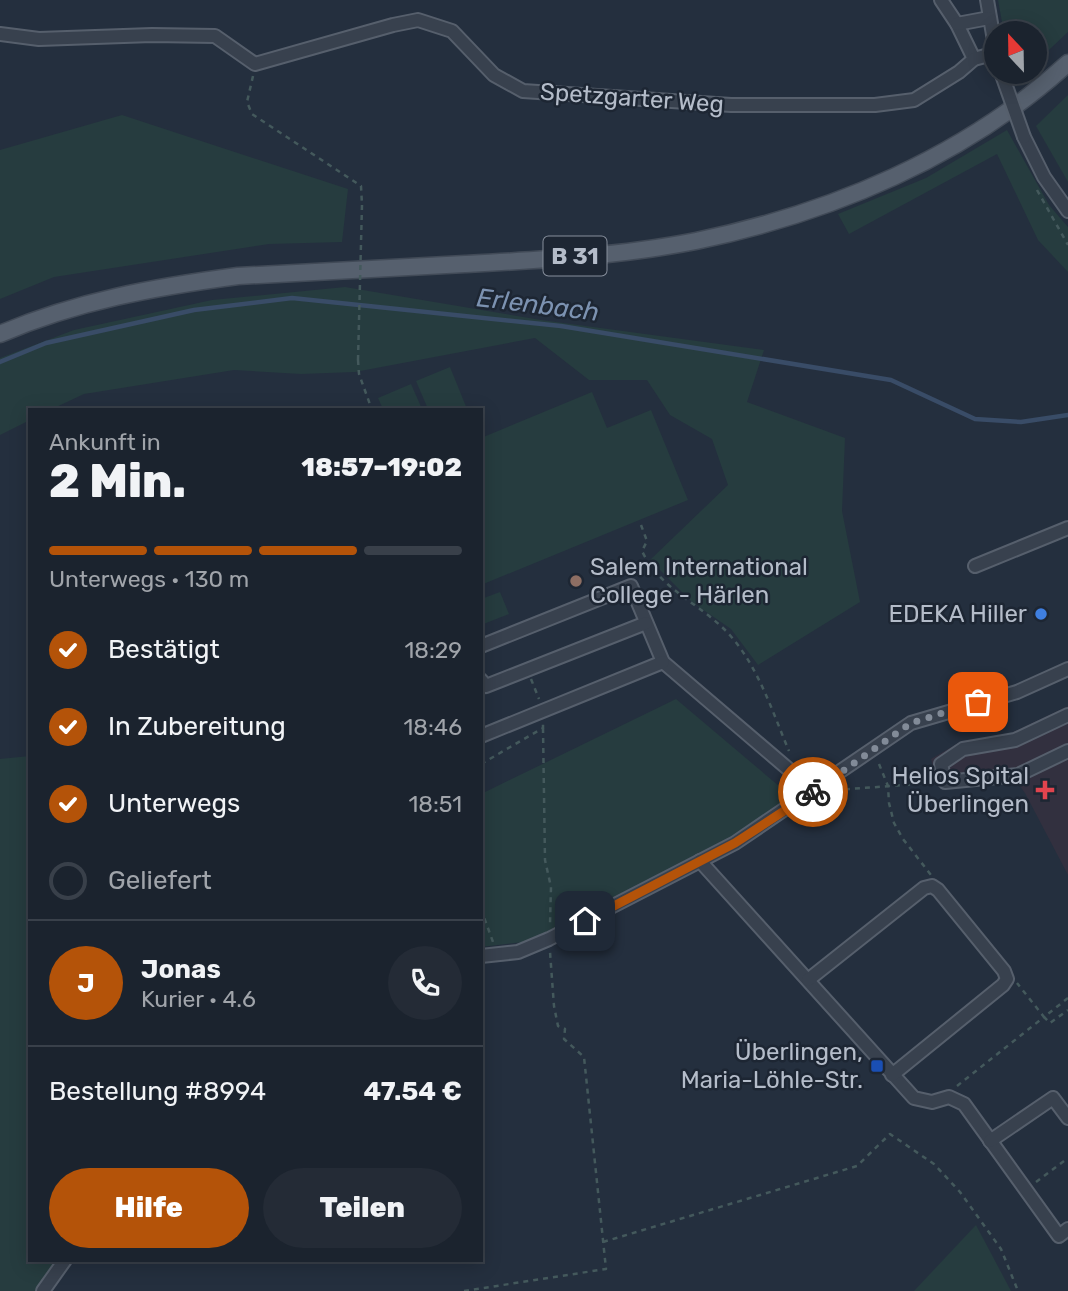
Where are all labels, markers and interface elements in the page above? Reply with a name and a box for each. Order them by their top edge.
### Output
north arrow [984,21,1046,84]
map controls [984,21,1047,84]
street label: Spetzgarter Weg [539,78,725,118]
road number: B 31 [544,236,606,276]
water label: Erlenbach [475,282,601,328]
text: Ankunft in [49,428,161,456]
text: 18:57–19:02 [301,452,462,483]
text: 2 Min. [49,454,186,509]
place label: Salem International College - Härlen [590,553,808,609]
text: Unterwegs · 130 m [49,565,249,593]
marker: Salem International College - Härlen [568,573,584,589]
place label: EDEKA Hiller [888,600,1027,628]
marker: EDEKA Hiller [1033,606,1049,622]
icon: check [49,631,87,669]
text: Bestätigt [108,634,220,665]
text: 18:29 [404,636,462,664]
pin [948,672,1008,732]
icon: bag [959,683,997,721]
icon: check [49,708,87,746]
text: In Zubereitung [108,711,286,742]
text: 18:46 [403,713,462,741]
courier [778,757,848,827]
place label: Helios Spital Überlingen [891,762,1029,818]
icon: bike [794,773,832,811]
marker: Helios Spital Überlingen [1035,780,1055,800]
icon: check [49,785,87,823]
text: Unterwegs [108,788,240,819]
text: 18:51 [408,790,462,818]
text: Geliefert [108,865,212,896]
pin [555,891,615,951]
icon: home [566,902,604,940]
button: phone [388,946,462,1020]
text: Jonas [141,954,221,985]
text: J [77,968,95,999]
text: Kurier · 4.6 [141,985,256,1013]
place label: Überlingen, Maria-Löhle-Str. [681,1038,863,1094]
marker: Überlingen, Maria-Löhle-Str. [869,1058,885,1074]
text: Bestellung #8994 [49,1076,266,1107]
text: 47.54 € [364,1076,462,1107]
button: Hilfe [49,1168,249,1248]
button: Teilen [263,1168,462,1248]

